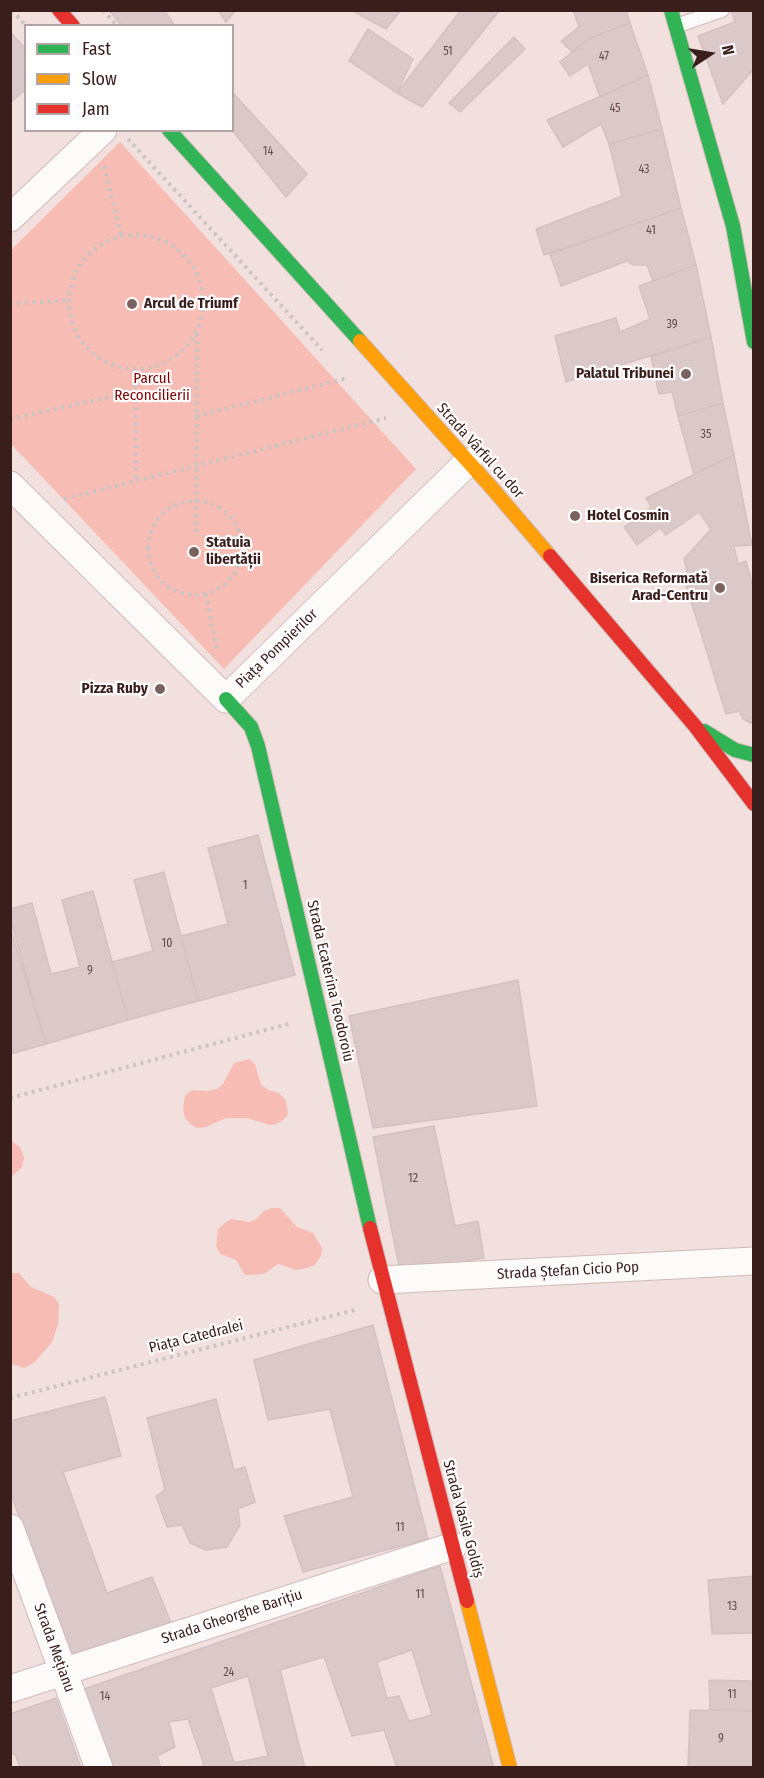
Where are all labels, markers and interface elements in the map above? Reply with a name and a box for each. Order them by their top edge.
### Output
legend [24,24,234,132]
north arrow [680,24,740,84]
text: Fast [82,38,111,60]
text: N [718,43,738,57]
house number: 51 [443,45,453,59]
house number: 47 [599,50,609,64]
text: Slow [82,68,117,90]
text: Jam [82,98,110,120]
house number: 45 [609,102,621,116]
house number: 14 [263,145,273,159]
house number: 43 [638,163,650,177]
house number: 41 [646,224,656,238]
place label: Arcul de Triumf [144,295,238,313]
marker: Arcul de Triumf [125,297,139,311]
house number: 39 [666,318,678,332]
place label: Palatul Tribunei [576,365,674,383]
marker: Palatul Tribunei [679,367,693,381]
park label: Parcul Reconcilierii [114,370,190,405]
street label: Strada Vârful cu dor [433,400,527,502]
house number: 35 [701,428,711,442]
place label: Hotel Cosmin [587,507,669,525]
marker: Hotel Cosmin [568,509,582,523]
place label: Statuia libertății [206,534,261,569]
marker: Statuia libertății [187,545,201,559]
place label: Biserica Reformată Arad-Centru [590,570,708,605]
marker: Biserica Reformată Arad-Centru [713,581,727,595]
street label: Piața Pompierilor [232,605,322,693]
place label: Pizza Ruby [82,680,148,698]
marker: Pizza Ruby [153,682,167,696]
house number: 1 [243,879,247,893]
street label: Strada Ecaterina Teodoroiu [303,898,357,1064]
house number: 10 [162,937,172,951]
house number: 9 [87,964,93,978]
house number: 12 [408,1172,418,1186]
street label: Strada Ștefan Cicio Pop [497,1258,639,1284]
street label: Piața Catedralei [147,1317,245,1357]
street label: Strada Vasile Goldiș [439,1458,487,1580]
house number: 11 [395,1521,405,1535]
street label: Strada Gheorghe Barițiu [159,1586,305,1648]
house number: 11 [415,1588,425,1602]
house number: 13 [727,1600,737,1614]
street label: Strada Mețianu [30,1601,78,1695]
house number: 24 [224,1666,234,1680]
house number: 11 [727,1688,737,1702]
house number: 14 [100,1690,110,1704]
house number: 9 [718,1732,724,1746]

